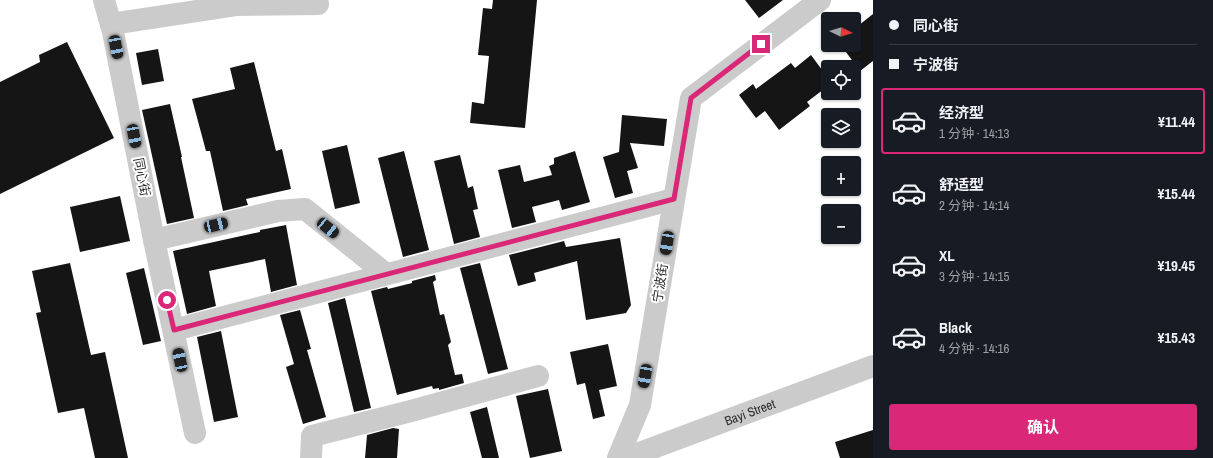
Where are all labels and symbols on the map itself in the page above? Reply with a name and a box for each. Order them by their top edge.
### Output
north arrow [821,12,861,52]
car [108,34,124,60]
route end [752,35,770,53]
car [126,123,142,149]
street label: 同心街 [130,156,154,198]
car [203,216,229,234]
car [315,216,341,240]
car [659,230,675,256]
street label: 宁波街 [649,262,671,304]
route start [158,291,176,309]
car [172,347,188,373]
car [637,363,653,389]
street label: Bayi Street [722,395,777,429]

